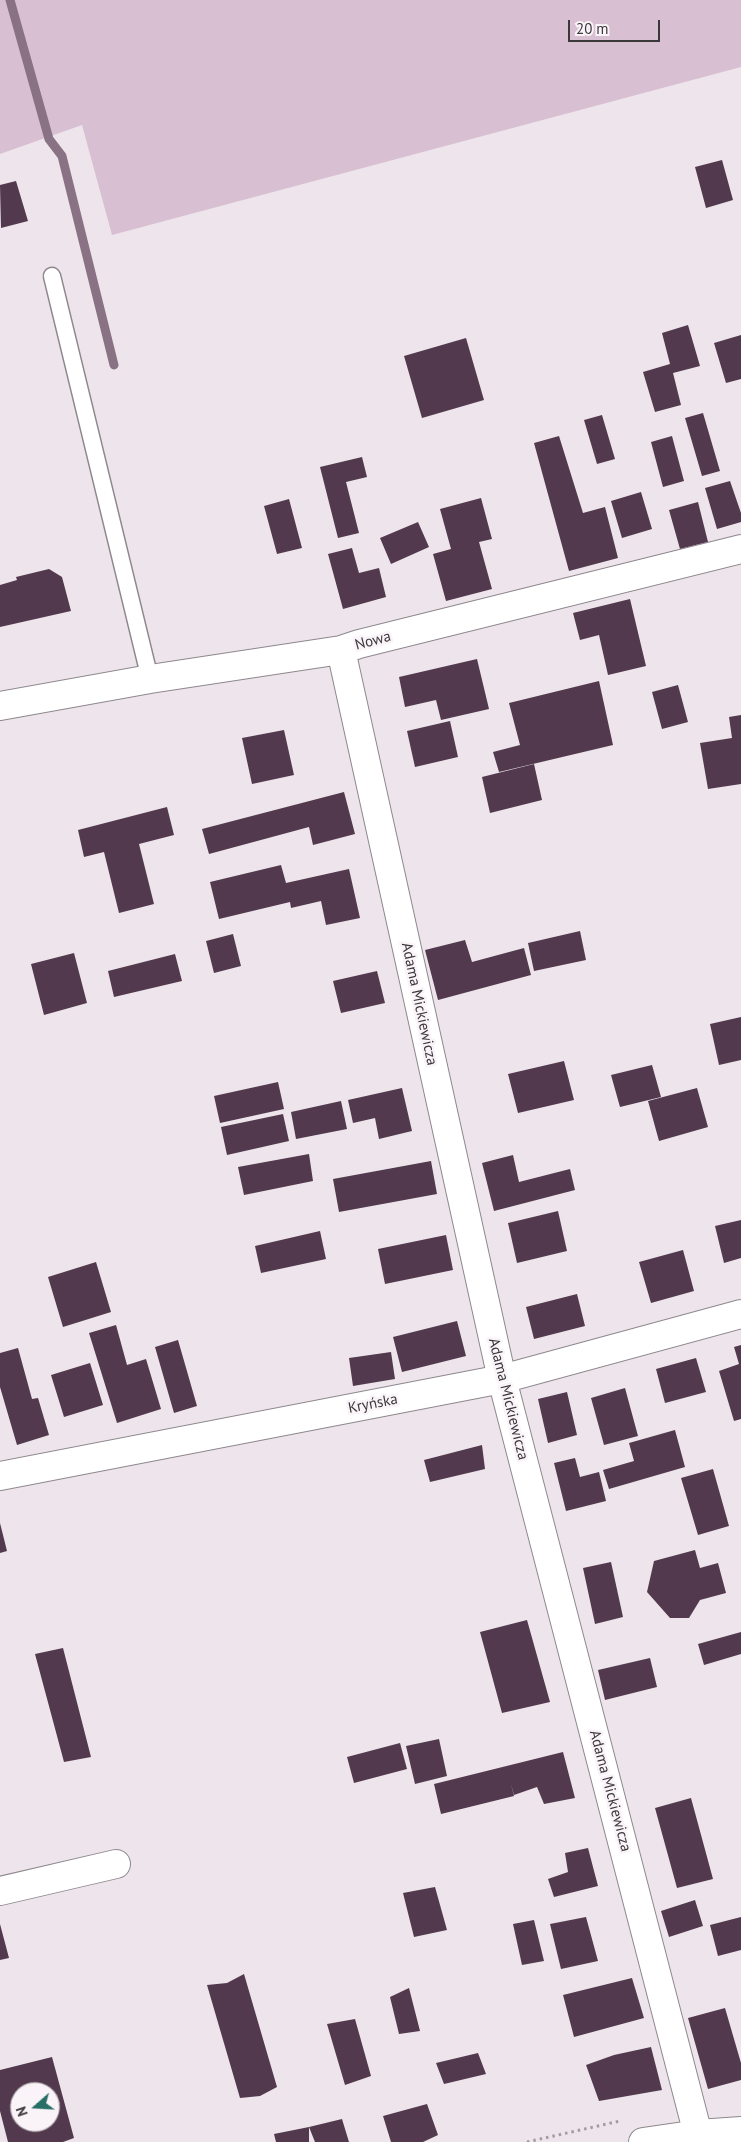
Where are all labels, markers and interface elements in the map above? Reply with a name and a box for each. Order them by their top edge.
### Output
scale bar [571,10,664,42]
text: 20 m [576,19,609,38]
street label: Nowa [353,628,393,654]
street label: Adama Mickiewicza [397,941,441,1067]
street label: Adama Mickiewicza [484,1336,532,1462]
street label: Kryńska [347,1390,399,1418]
street label: Adama Mickiewicza [585,1728,635,1854]
north arrow [10,2082,60,2132]
text: N [12,2104,32,2119]

